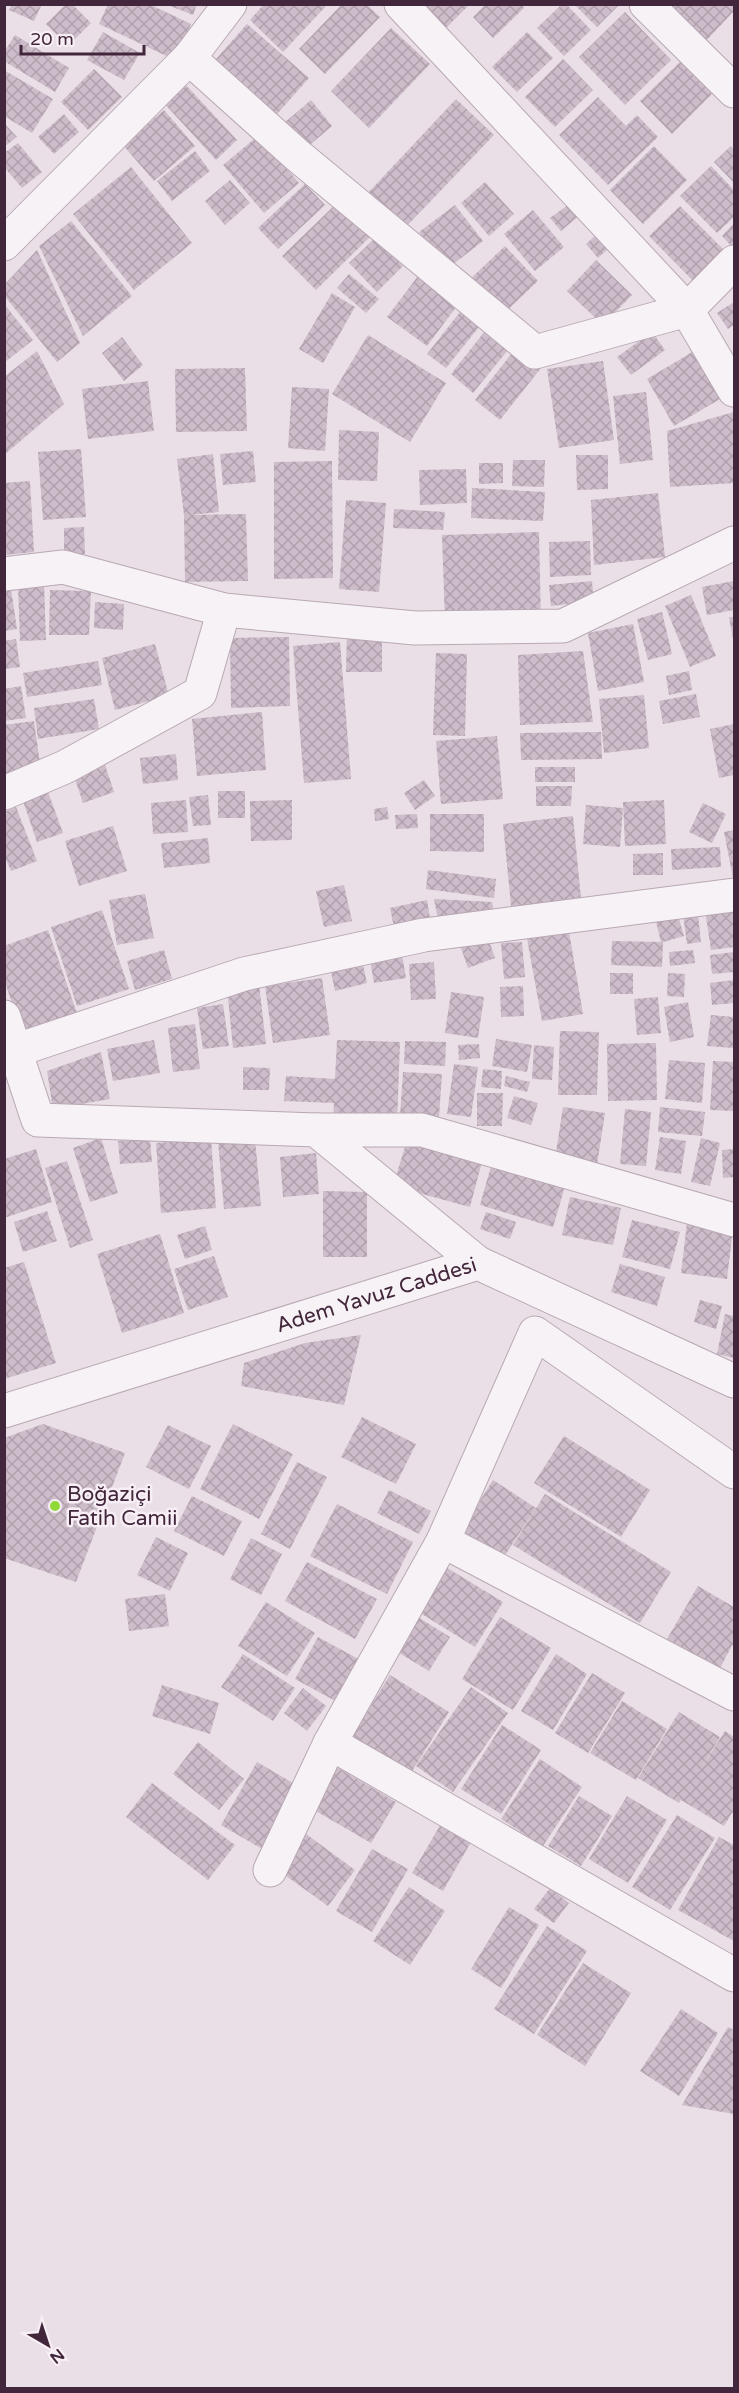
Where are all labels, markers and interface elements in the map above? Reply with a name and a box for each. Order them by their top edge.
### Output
scale bar [21,18,144,56]
text: 20 m [30,28,74,50]
street label: Adem Yavuz Caddesi [273,1252,480,1338]
place label: Boğaziçi Fatih Camii [67,1482,177,1531]
marker: Boğaziçi Fatih Camii [48,1499,62,1513]
north arrow [18,2315,78,2375]
text: N [46,2344,68,2368]

